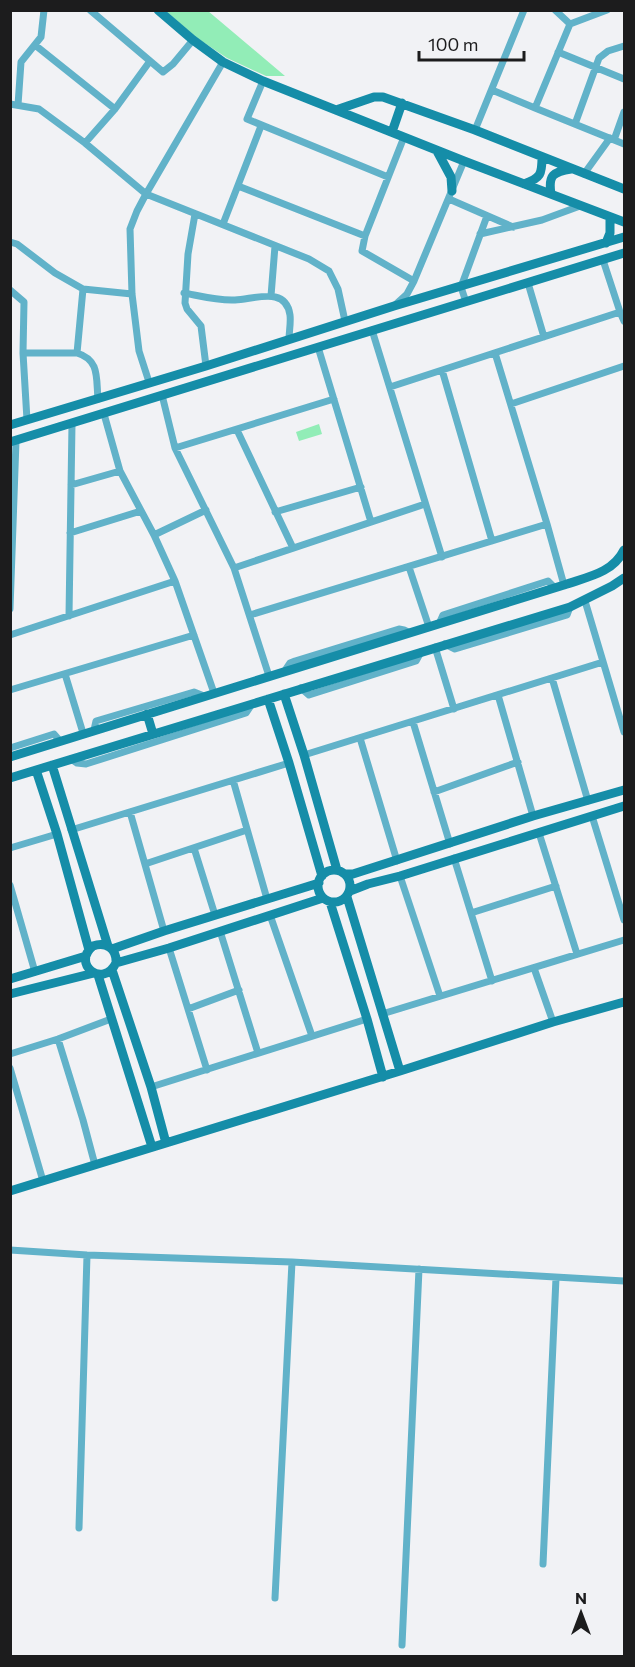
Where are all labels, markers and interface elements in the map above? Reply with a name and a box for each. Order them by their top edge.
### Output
scale bar [419,24,524,62]
text: 100 m [428,33,478,55]
north arrow [551,1583,611,1643]
text: N [575,1588,587,1607]

